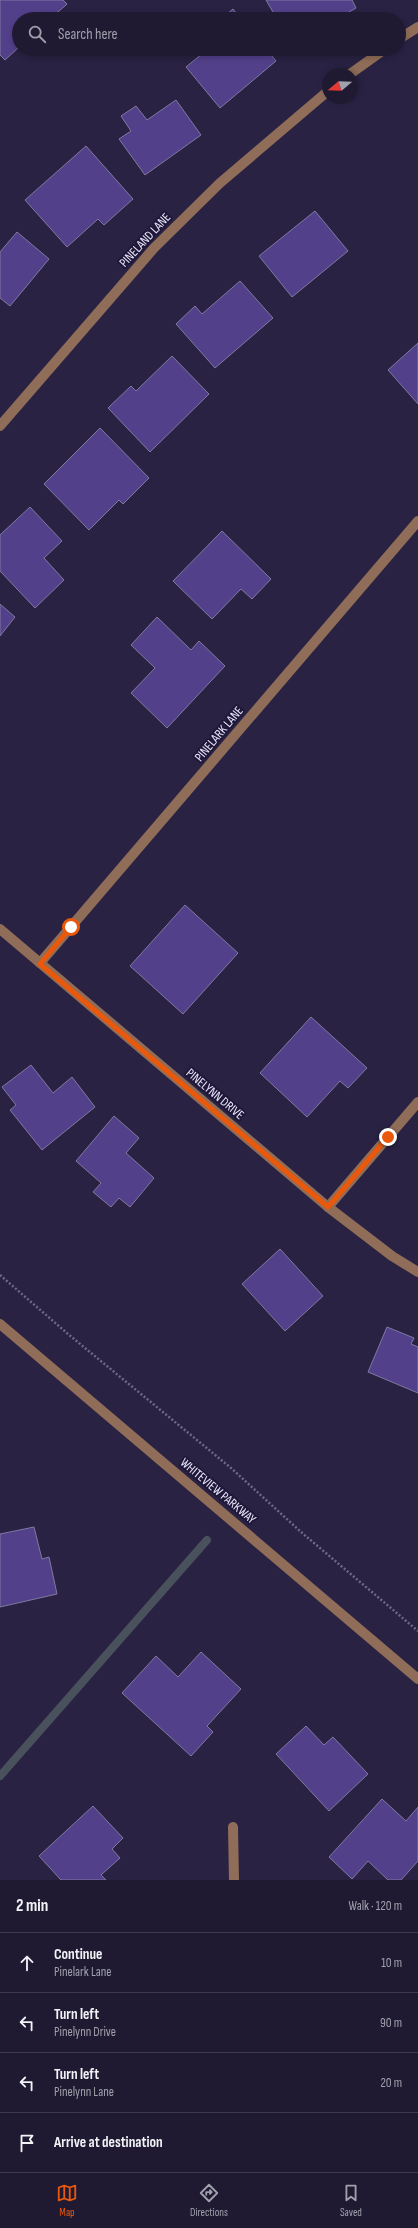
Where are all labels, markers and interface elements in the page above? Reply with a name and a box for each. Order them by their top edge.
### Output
search box [12,12,406,56]
icon: search [26,23,48,45]
text: Search here [58,25,118,44]
north arrow [322,68,358,104]
street label: PINELAND LANE [116,210,174,270]
street label: PINELARK LANE [191,703,247,765]
route start [62,918,80,936]
street label: PINELYNN DRIVE [183,1065,247,1123]
route end [379,1128,397,1146]
street label: WHITEVIEW PARKWAY [177,1455,260,1528]
text: 2 min [16,1896,48,1916]
text: Walk · 120 m [349,1898,402,1914]
text: Continue [54,1945,103,1964]
icon: ahead [16,1952,38,1974]
text: 10 m [381,1955,402,1971]
text: Pinelark Lane [54,1964,112,1980]
text: Turn left [54,2005,99,2024]
icon: left [16,2012,38,2034]
text: 90 m [380,2015,402,2031]
text: Pinelynn Drive [54,2024,116,2040]
text: Turn left [54,2065,99,2084]
icon: left [16,2072,38,2094]
text: 20 m [380,2075,402,2091]
text: Pinelynn Lane [54,2084,114,2100]
icon: arrive [16,2132,38,2154]
text: Arrive at destination [54,2133,163,2152]
tab: Map [56,2182,78,2219]
tab: Directions [190,2182,228,2219]
tab: Saved [340,2182,362,2219]

